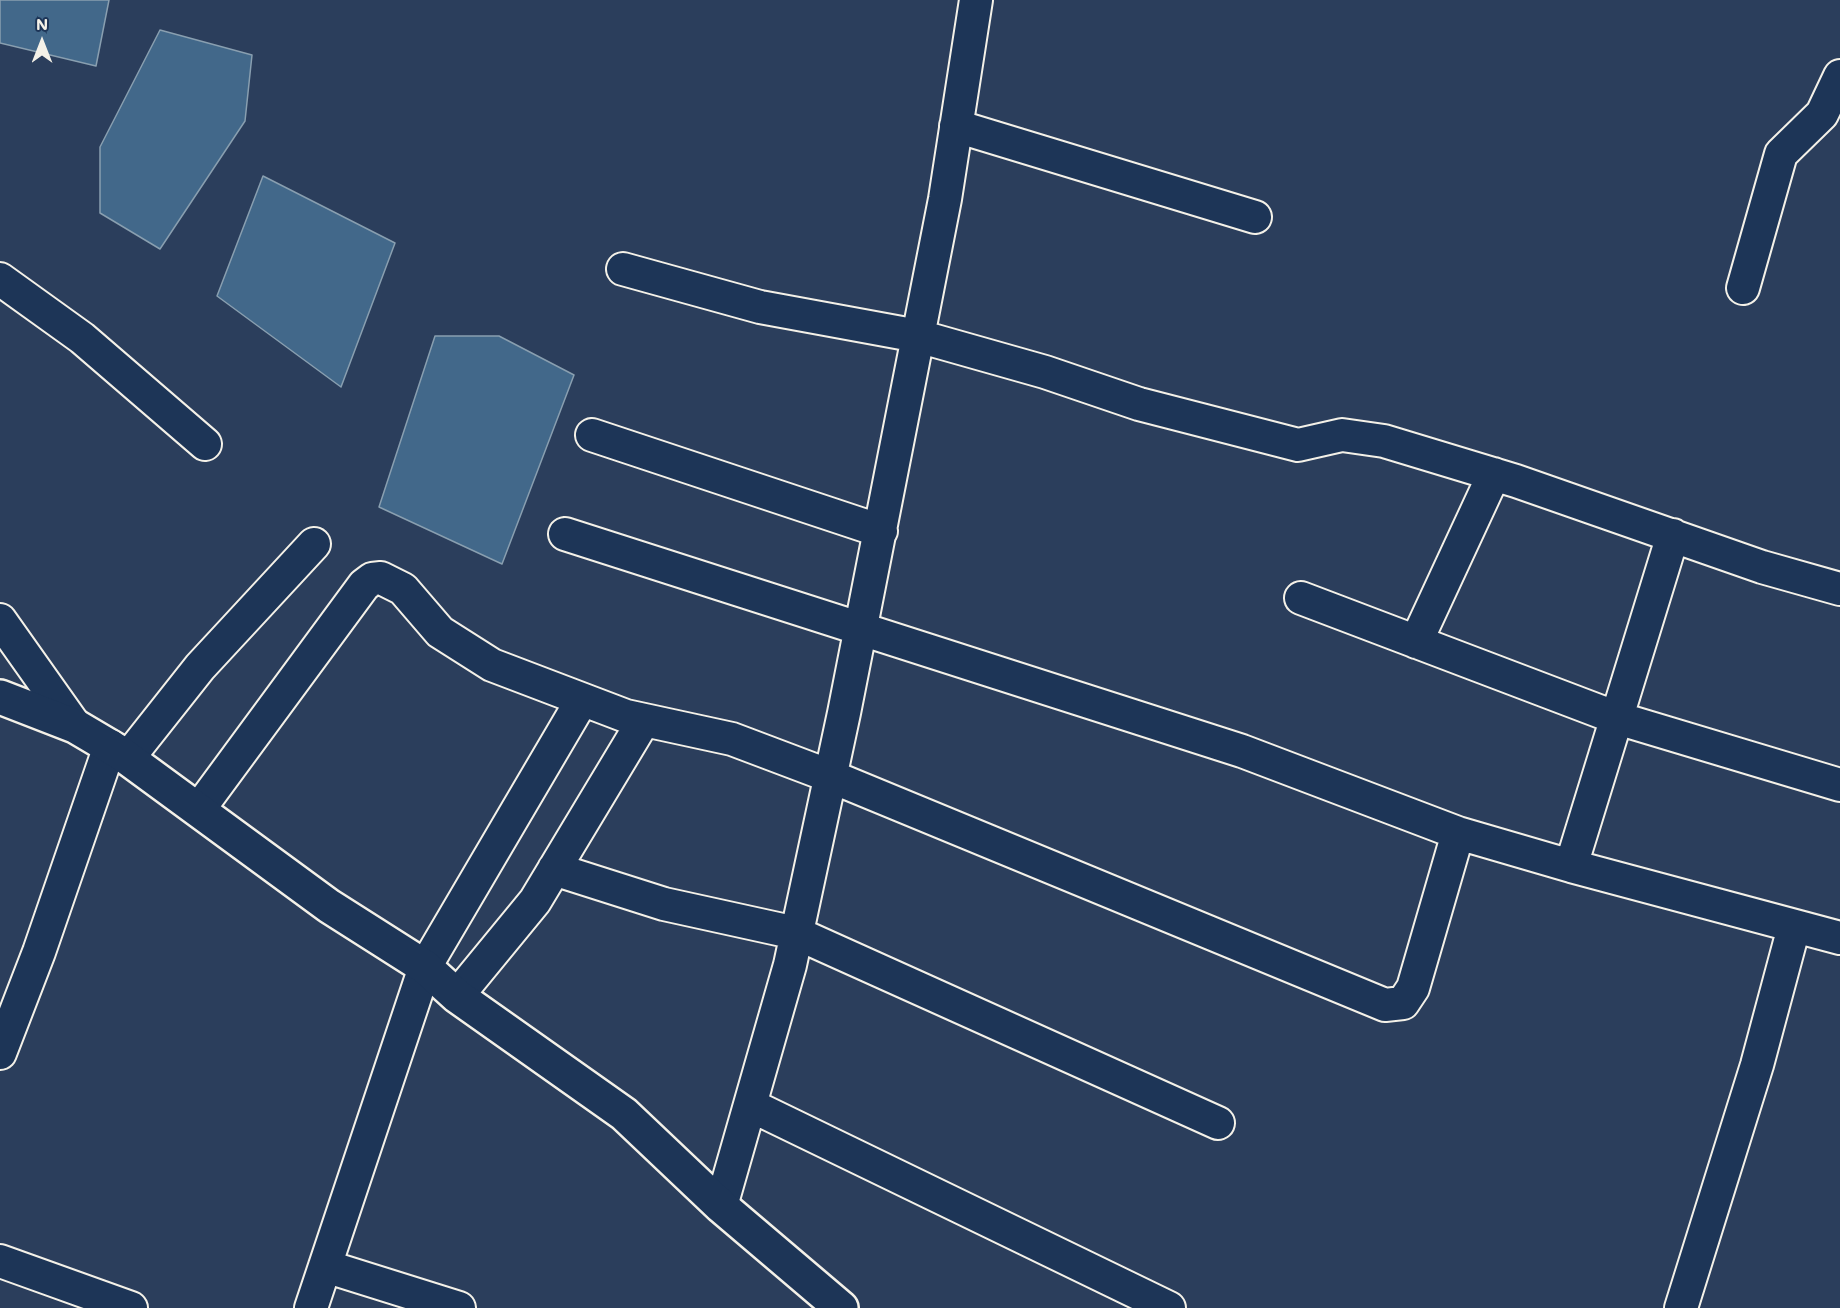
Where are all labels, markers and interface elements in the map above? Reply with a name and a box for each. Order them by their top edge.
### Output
north arrow [12,12,72,72]
text: N [36,13,48,34]

